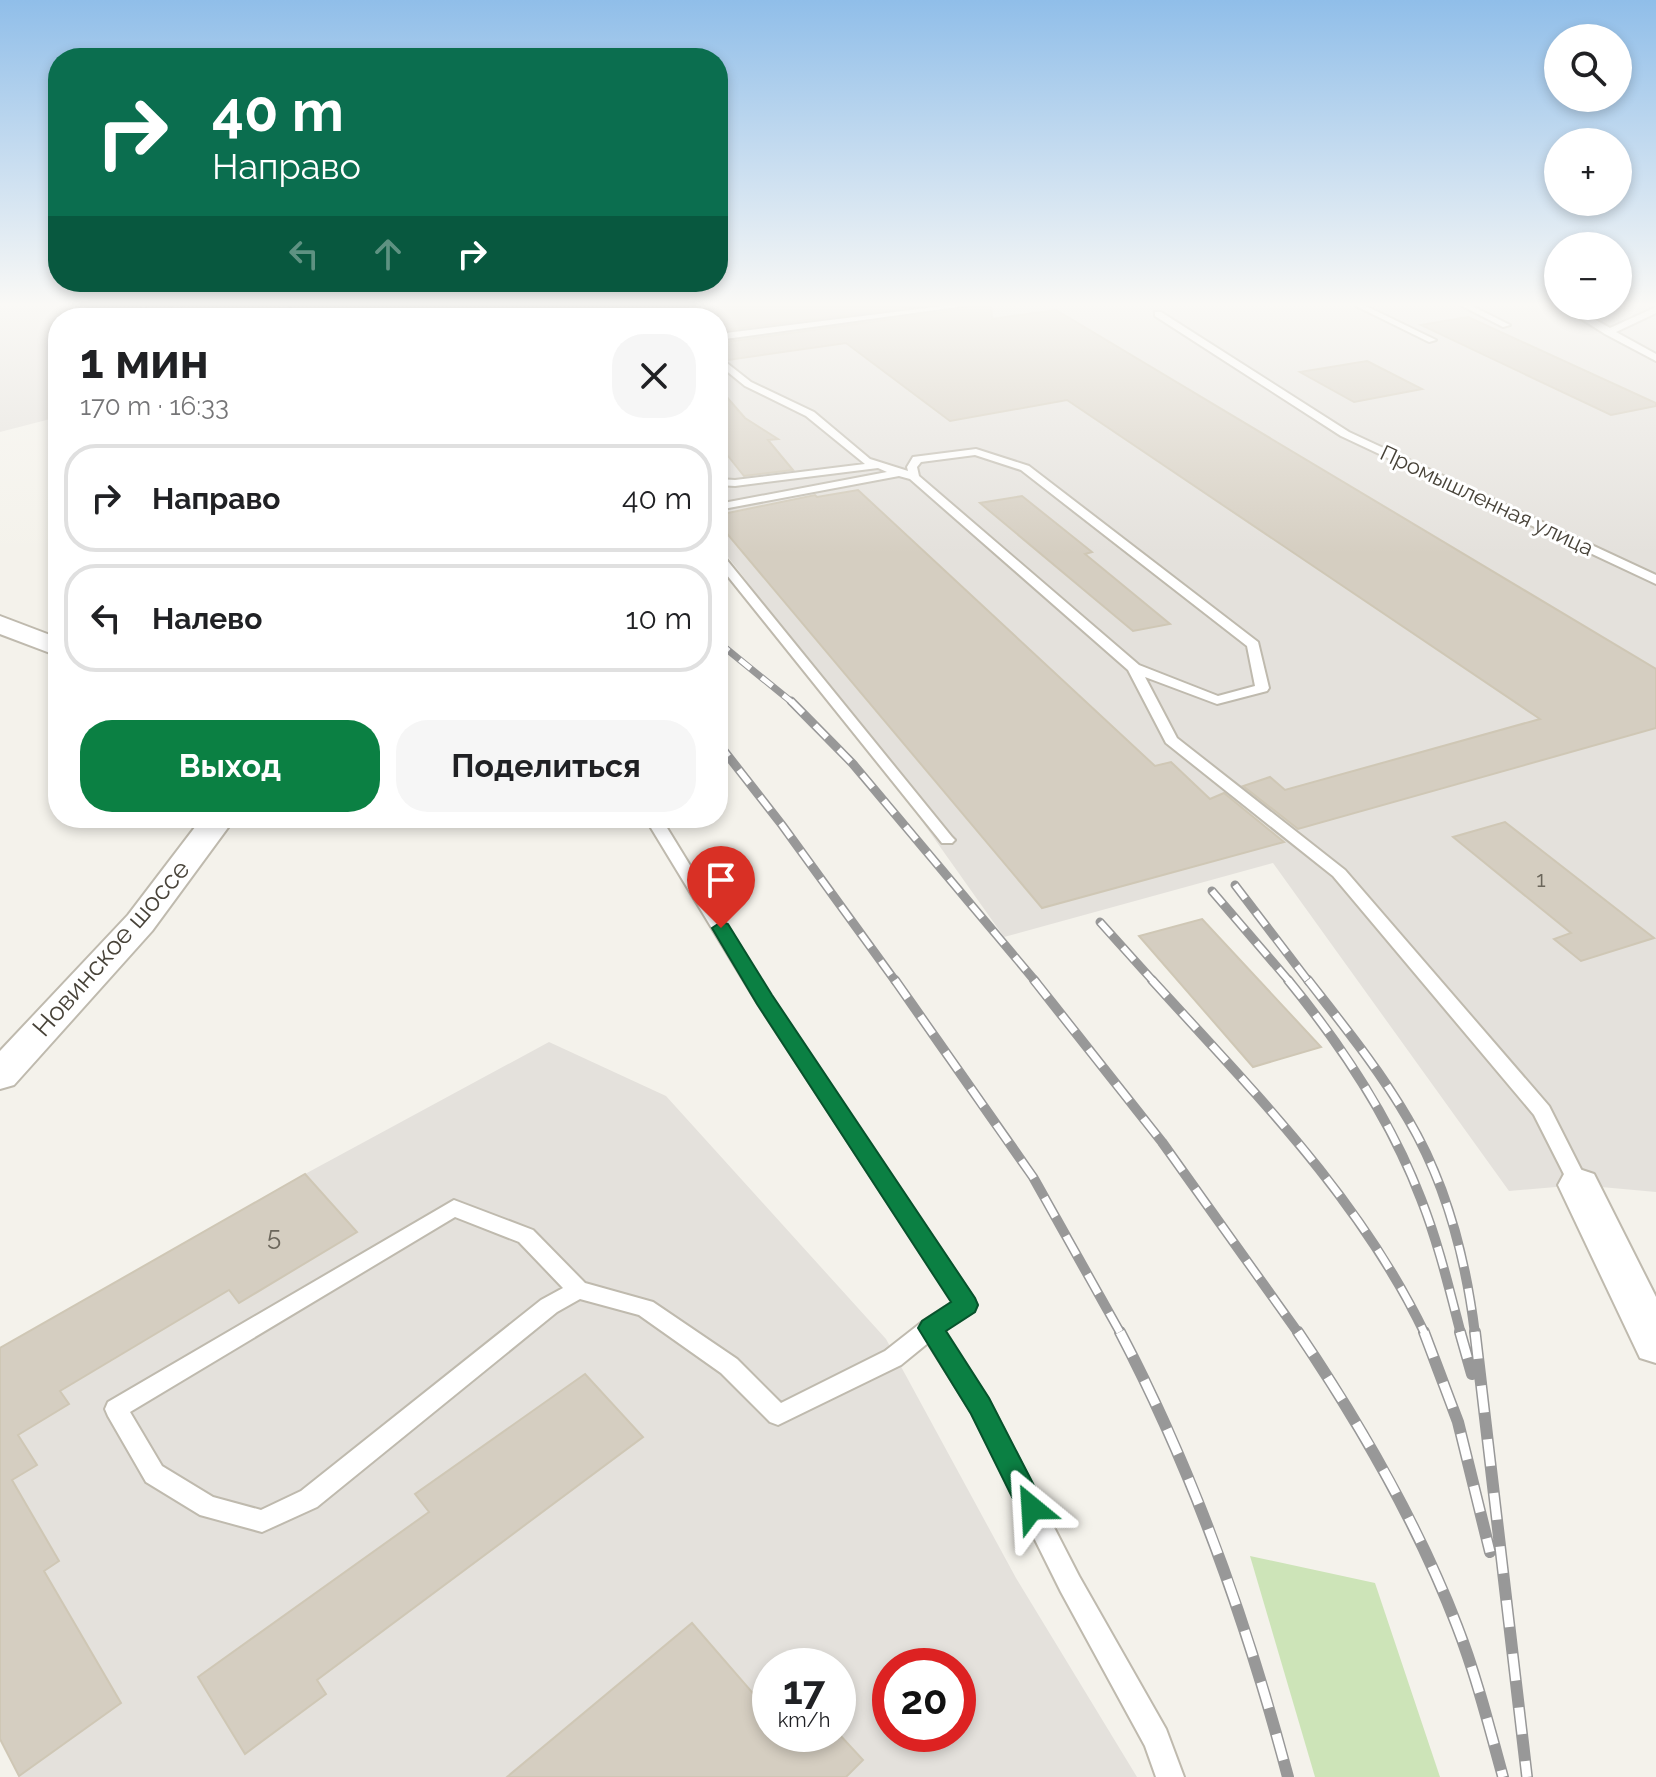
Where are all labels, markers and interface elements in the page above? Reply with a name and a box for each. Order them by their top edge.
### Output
map controls [1544,24,1632,320]
button: search [1544,24,1632,112]
text: 40 m [212,78,344,144]
icon: right [80,80,184,184]
button: + [1544,128,1632,216]
text: Направо [212,145,361,187]
icon: left [282,232,326,276]
icon: ahead [366,232,410,276]
icon: right [450,232,494,276]
button: − [1544,232,1632,320]
text: 1 мин [80,333,209,389]
button: close [612,334,696,418]
text: 170 m · 16:33 [80,391,229,421]
street label: Промышленная улица [1376,439,1598,561]
icon: right [84,476,128,520]
text: Направо [152,481,281,516]
text: 40 m [622,481,692,516]
icon: left [84,596,128,640]
text: Налево [152,601,262,636]
text: 10 m [626,601,692,636]
button: Выход [80,720,380,812]
button: Поделиться [396,720,696,812]
pin [687,846,755,928]
street label: Новинское шоссе [26,854,196,1042]
icon: arrive [699,858,743,902]
house number: 1 [1536,866,1546,892]
house number: 5 [267,1221,281,1251]
position arrow [990,1466,1074,1550]
speed limit sign: 20 [872,1648,976,1752]
text: 17 [783,1666,825,1713]
text: km/h [778,1708,830,1732]

